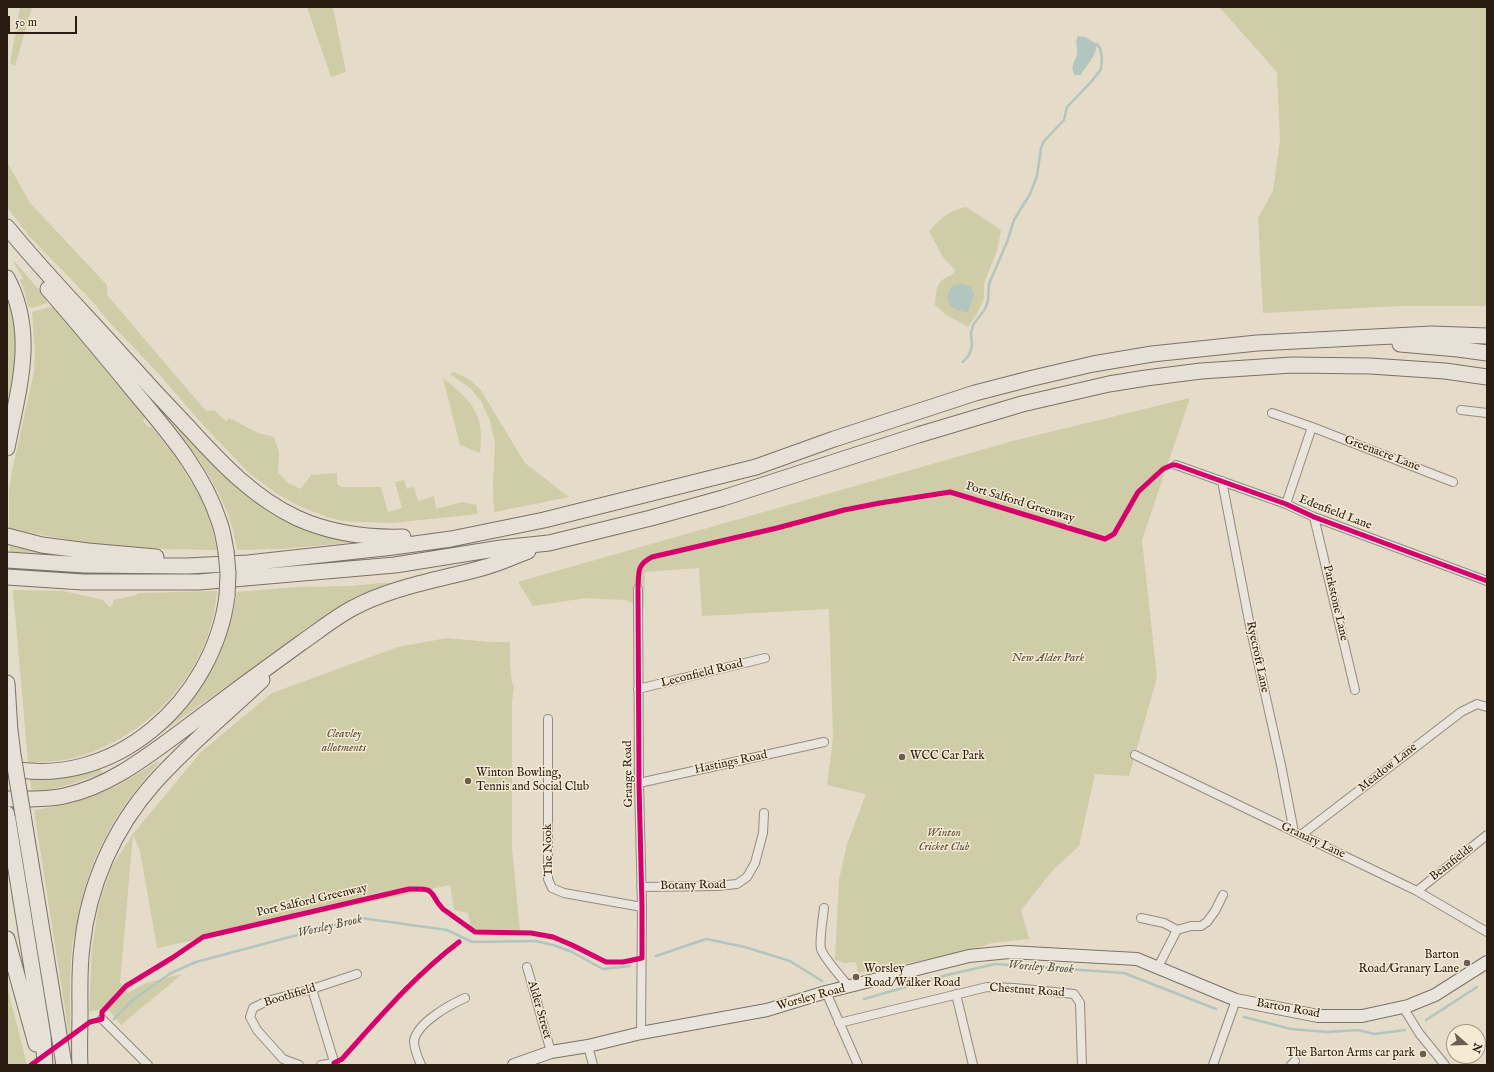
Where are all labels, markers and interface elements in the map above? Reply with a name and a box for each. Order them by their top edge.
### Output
scale bar [10,8,79,34]
text: 50 m [15,15,37,30]
street label: Greenacre Lane [1342,433,1422,475]
street label: Port Salford Greenway [964,480,1076,526]
street label: Edenfield Lane [1296,492,1374,534]
street label: Parkstone Lane [1319,564,1351,642]
street label: Ryecroft Lane [1242,620,1272,694]
park label: New Alder Park [1012,652,1084,666]
street label: Leconfield Road [660,657,744,691]
park label: Cleavley allotments [322,728,366,756]
street label: Grange Road [621,740,637,808]
street label: Meadow Lane [1356,741,1420,795]
street label: Hastings Road [693,748,769,778]
place label: WCC Car Park [910,750,985,764]
marker: WCC Car Park [897,752,907,762]
place label: Winton Bowling, Tennis and Social Club [476,767,589,795]
marker: Winton Bowling, Tennis and Social Club [463,776,473,786]
street label: Granary Lane [1279,820,1347,862]
street label: The Nook [541,824,557,876]
park label: Winton Cricket Club [918,827,970,855]
street label: Beanfields [1427,842,1477,884]
street label: Botany Road [660,878,726,894]
street label: Port Salford Greenway [255,881,369,921]
water label: Worsley Brook [296,912,364,942]
place label: Barton Road/Granary Lane [1359,949,1459,977]
water label: Worsley Brook [1007,958,1075,978]
marker: Barton Road/Granary Lane [1462,958,1472,968]
place label: Worsley Road/Walker Road [864,963,960,991]
marker: Worsley Road/Walker Road [851,972,861,982]
street label: Alder Street [524,979,554,1041]
street label: Boothfield [262,981,318,1011]
street label: Chestnut Road [989,981,1065,1001]
street label: Worsley Road [775,982,847,1014]
street label: Barton Road [1255,996,1321,1022]
north arrow [1446,1024,1486,1064]
text: N [1468,1041,1485,1055]
place label: The Barton Arms car park [1286,1047,1415,1061]
marker: The Barton Arms car park [1418,1049,1428,1059]

